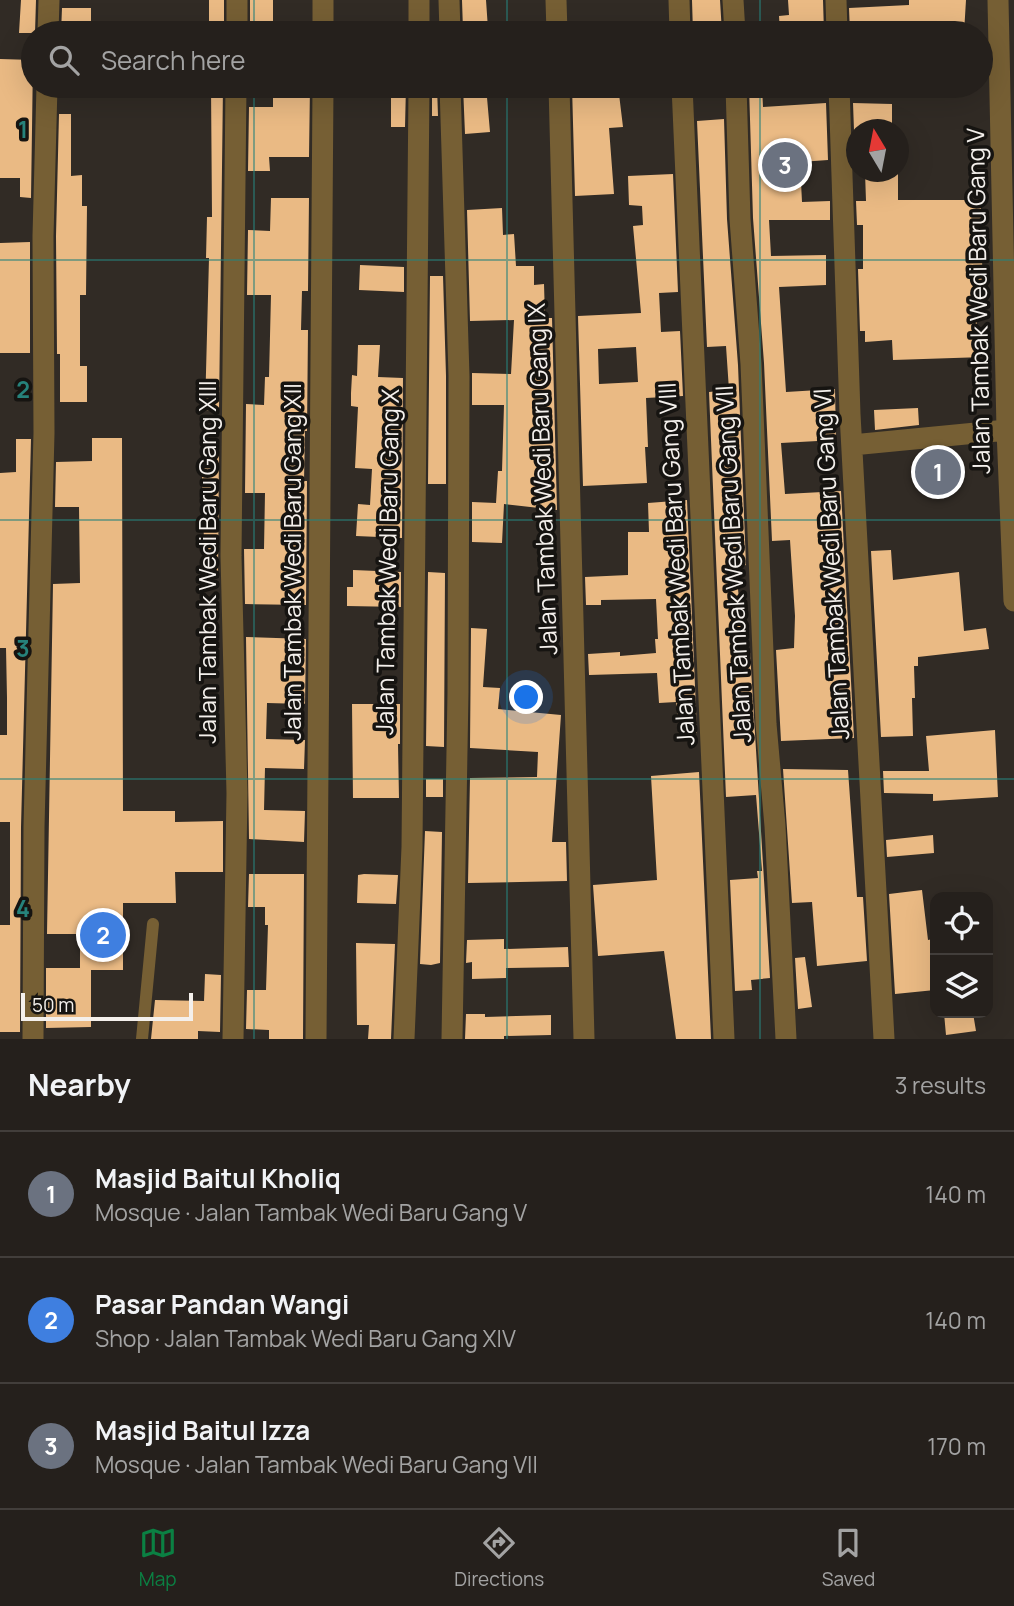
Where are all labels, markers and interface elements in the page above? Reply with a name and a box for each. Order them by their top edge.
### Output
search box [21,21,993,98]
icon: search [45,41,83,79]
text: Search here [101,42,246,78]
text: 1 [18,113,28,145]
north arrow [846,119,909,182]
street label: Jalan Tambak Wedi Baru Gang V [958,127,997,475]
pin: 3 [762,139,808,191]
street label: Jalan Tambak Wedi Baru Gang IX [519,302,564,656]
text: 2 [16,373,30,405]
street label: Jalan Tambak Wedi Baru Gang XIII [190,380,223,744]
street label: Jalan Tambak Wedi Baru Gang VIII [650,382,701,746]
street label: Jalan Tambak Wedi Baru Gang XII [275,383,308,741]
street label: Jalan Tambak Wedi Baru Gang VII [707,385,758,744]
street label: Jalan Tambak Wedi Baru Gang VI [805,387,856,741]
street label: Jalan Tambak Wedi Baru Gang X [367,388,406,735]
pin: 1 [915,446,961,498]
text: 3 [16,632,30,664]
your location [509,680,543,714]
text: 4 [16,892,30,924]
map controls [930,892,993,1018]
button: locate [930,892,993,955]
pin: 2 [80,909,126,961]
button: layers [930,955,993,1018]
scale bar [21,990,192,1022]
text: 50 m [32,992,74,1018]
text: Nearby [28,1064,131,1105]
text: 3 results [895,1069,986,1101]
text: Masjid Baitul Kholiq [95,1160,341,1196]
text: 1 [46,1178,56,1210]
text: 140 m [925,1178,986,1210]
text: Mosque · Jalan Tambak Wedi Baru Gang V [95,1196,527,1228]
text: Pasar Pandan Wangi [95,1286,349,1322]
text: 2 [44,1304,58,1336]
text: 140 m [925,1304,986,1336]
text: Shop · Jalan Tambak Wedi Baru Gang XIV [95,1322,516,1354]
text: Masjid Baitul Izza [95,1412,310,1448]
text: 3 [44,1430,58,1462]
text: 170 m [927,1430,986,1462]
text: Mosque · Jalan Tambak Wedi Baru Gang VII [95,1448,538,1480]
tab: Map [139,1524,177,1592]
tab: Directions [454,1524,544,1592]
tab: Saved [822,1524,875,1592]

